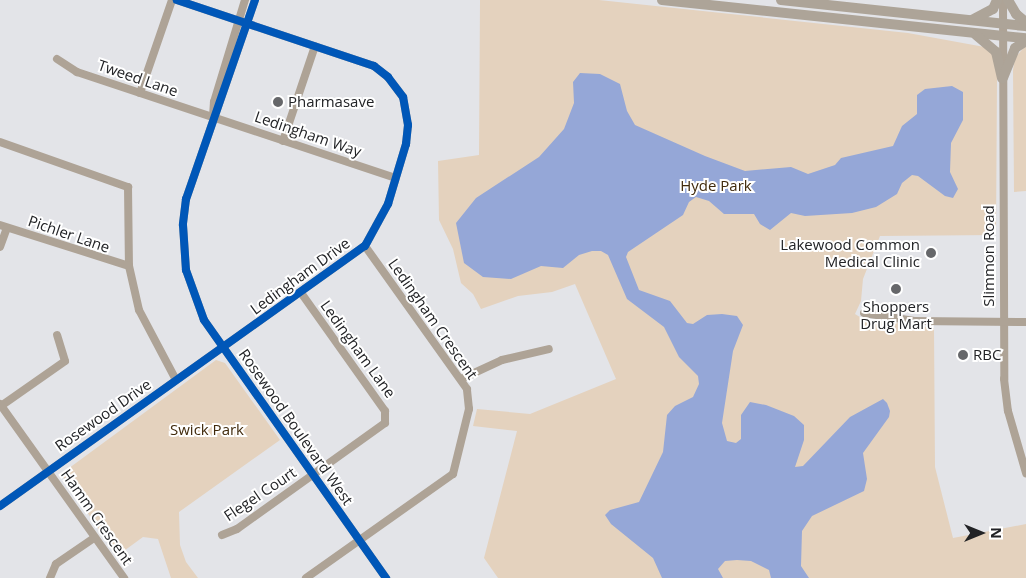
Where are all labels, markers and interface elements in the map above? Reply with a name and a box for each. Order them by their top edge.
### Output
street label: Tweed Lane [96,56,180,100]
place label: Pharmasave [288,93,374,111]
marker: Pharmasave [272,96,284,108]
street label: Ledingham Way [252,107,364,161]
park label: Hyde Park [680,177,752,195]
street label: Slimmon Road [980,205,998,307]
street label: Pichler Lane [26,212,112,256]
street label: Ledingham Drive [247,234,353,318]
place label: Lakewood Common Medical Clinic [780,235,920,270]
marker: Lakewood Common Medical Clinic [924,246,938,260]
street label: Ledingham Crescent [385,255,481,383]
marker: Shoppers Drug Mart [890,283,902,295]
street label: Ledingham Lane [317,297,399,401]
place label: Shoppers Drug Mart [860,297,932,332]
street label: Rosewood Boulevard West [235,345,357,509]
place label: RBC [973,346,1001,364]
marker: RBC [957,349,969,361]
street label: Rosewood Drive [51,375,155,455]
park label: Swick Park [170,421,244,439]
street label: Flegel Court [220,463,300,525]
street label: Hamm Crescent [57,466,137,568]
north arrow [956,508,1006,558]
text: N [987,527,1006,539]

